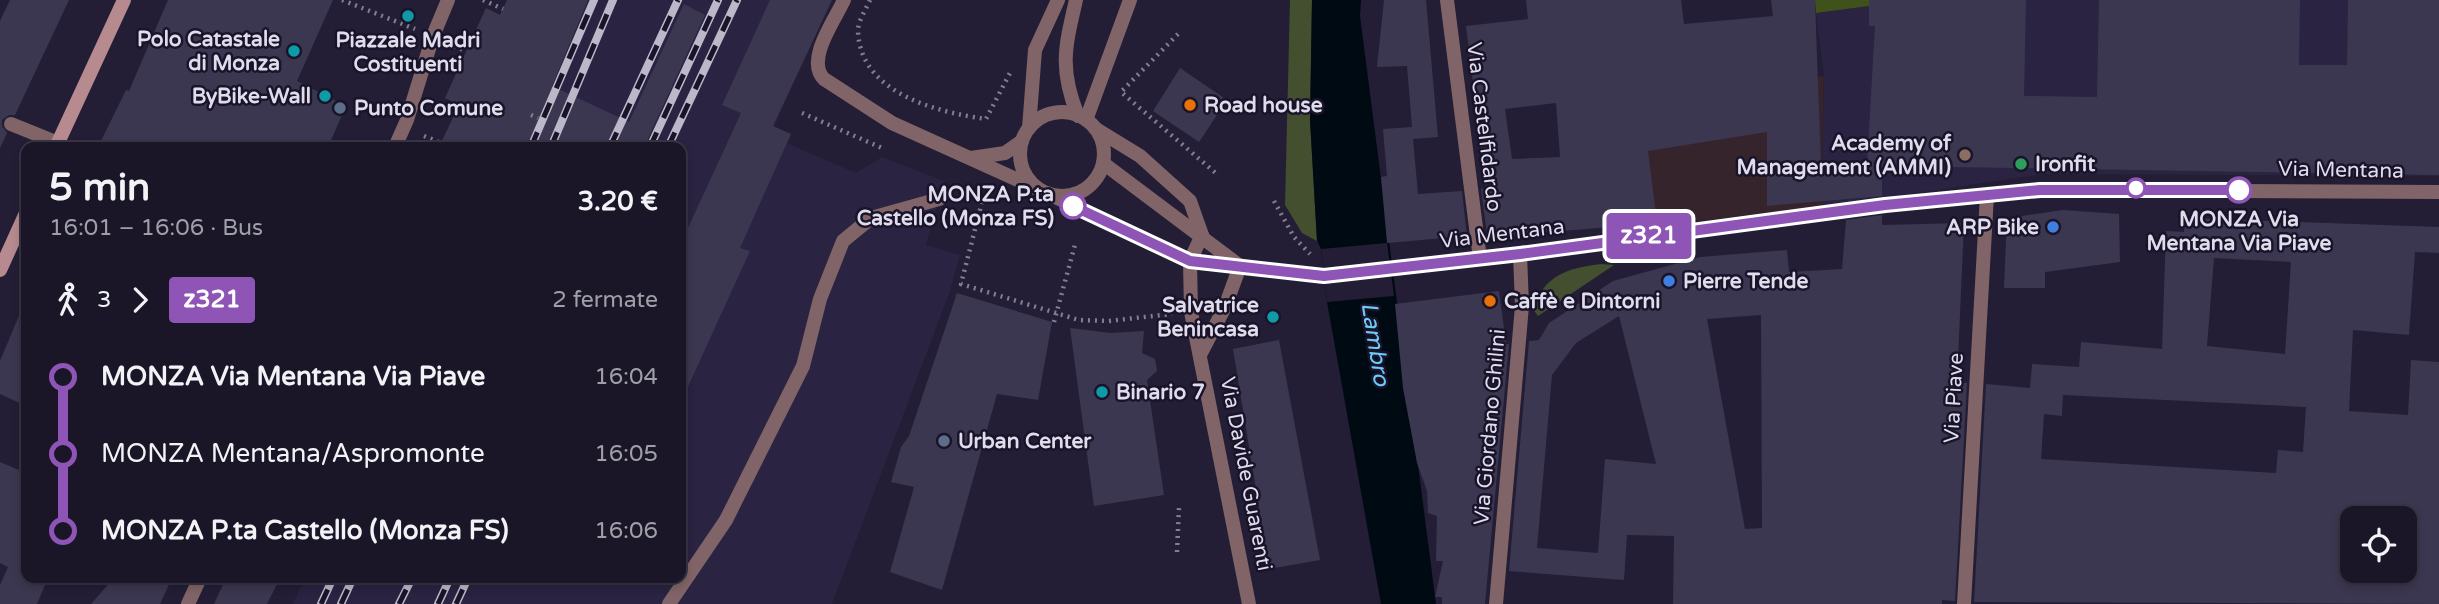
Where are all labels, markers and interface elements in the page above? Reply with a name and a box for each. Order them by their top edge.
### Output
marker: Piazzale Madri Costituenti [400,8,416,24]
place label: Polo Catastale di Monza [137,27,280,76]
place label: Piazzale Madri Costituenti [336,28,480,77]
street label: Via Castelfidardo [1461,41,1507,213]
marker: Polo Catastale di Monza [286,43,302,59]
place label: ByBike-Wall [192,84,311,109]
marker: ByBike-Wall [317,88,333,104]
place label: Road house [1204,93,1323,118]
place label: Punto Comune [354,96,503,121]
marker: Road house [1182,97,1198,113]
marker: Punto Comune [332,100,348,116]
place label: Academy of Management (AMMI) [1737,131,1952,180]
marker: Academy of Management (AMMI) [1957,147,1973,163]
place label: Ironfit [2035,152,2095,177]
marker: Ironfit [2013,156,2029,172]
street label: Via Mentana [2278,156,2404,184]
text: 5 min [49,165,150,211]
marker: MONZA Via Mentana Via Piave [2226,177,2252,203]
unlabelled marker [2126,178,2146,198]
place label: MONZA P.ta Castello (Monza FS) [857,182,1054,231]
text: 3.20 € [578,186,658,217]
marker: MONZA P.ta Castello (Monza FS) [1060,193,1086,219]
place label: MONZA Via Mentana Via Piave [2147,207,2332,256]
line badge: z321 [1600,213,1698,259]
text: 16:01 – 16:06 · Bus [49,214,263,242]
street label: Via Mentana [1438,214,1566,254]
place label: ARP Bike [1946,215,2039,240]
marker: ARP Bike [2045,219,2061,235]
text: z321 [1620,221,1678,250]
place label: Pierre Tende [1683,269,1809,294]
marker: Pierre Tende [1661,273,1677,289]
icon: walk [49,281,87,319]
icon: forward [121,281,159,319]
text: z321 [183,285,241,314]
text: 3 [97,286,111,314]
text: 2 fermate [552,286,658,314]
place label: Caffè e Dintorni [1504,289,1661,314]
place label: Salvatrice Benincasa [1157,293,1259,342]
marker: Caffè e Dintorni [1482,293,1498,309]
water label: Lambro [1355,300,1396,389]
marker: Salvatrice Benincasa [1265,309,1281,325]
street label: Via Giordano Ghilini [1469,328,1511,526]
street label: Via Piave [1939,352,1969,444]
text: MONZA Via Mentana Via Piave [101,361,485,392]
text: 16:04 [594,363,658,391]
street label: Via Davide Guarenti [1215,375,1277,573]
place label: Binario 7 [1116,380,1205,405]
marker: Binario 7 [1094,384,1110,400]
place label: Urban Center [958,429,1092,454]
marker: Urban Center [936,433,952,449]
text: MONZA Mentana/Aspromonte [101,438,485,469]
text: 16:05 [594,440,658,468]
map controls [2340,506,2417,583]
button: locate [2340,506,2417,583]
text: MONZA P.ta Castello (Monza FS) [101,515,509,546]
text: 16:06 [594,517,658,545]

